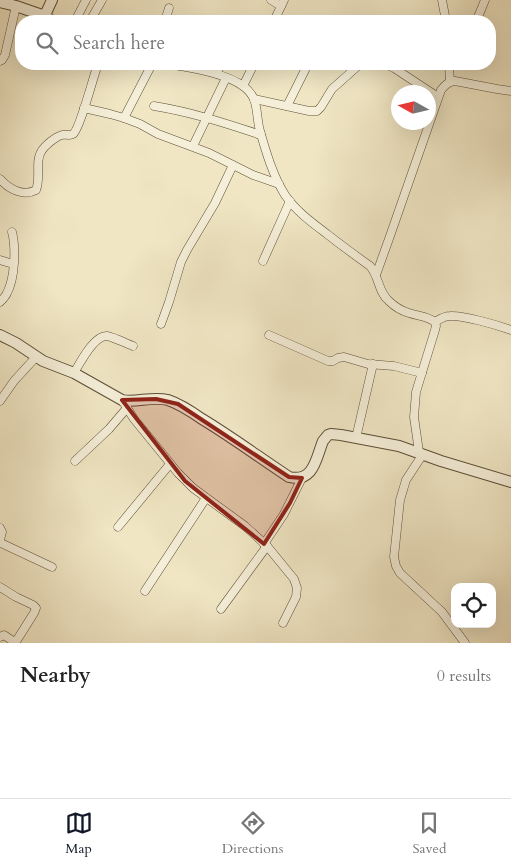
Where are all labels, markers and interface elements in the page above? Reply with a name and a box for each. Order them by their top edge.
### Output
search box [15,15,496,70]
icon: search [33,29,61,57]
text: Search here [73,30,165,56]
north arrow [391,85,436,130]
map controls [451,583,496,628]
button: locate [451,583,496,628]
text: Nearby [20,661,91,690]
text: 0 results [437,665,491,687]
tab: Map [65,809,93,858]
tab: Directions [222,809,283,858]
tab: Saved [412,809,446,858]

